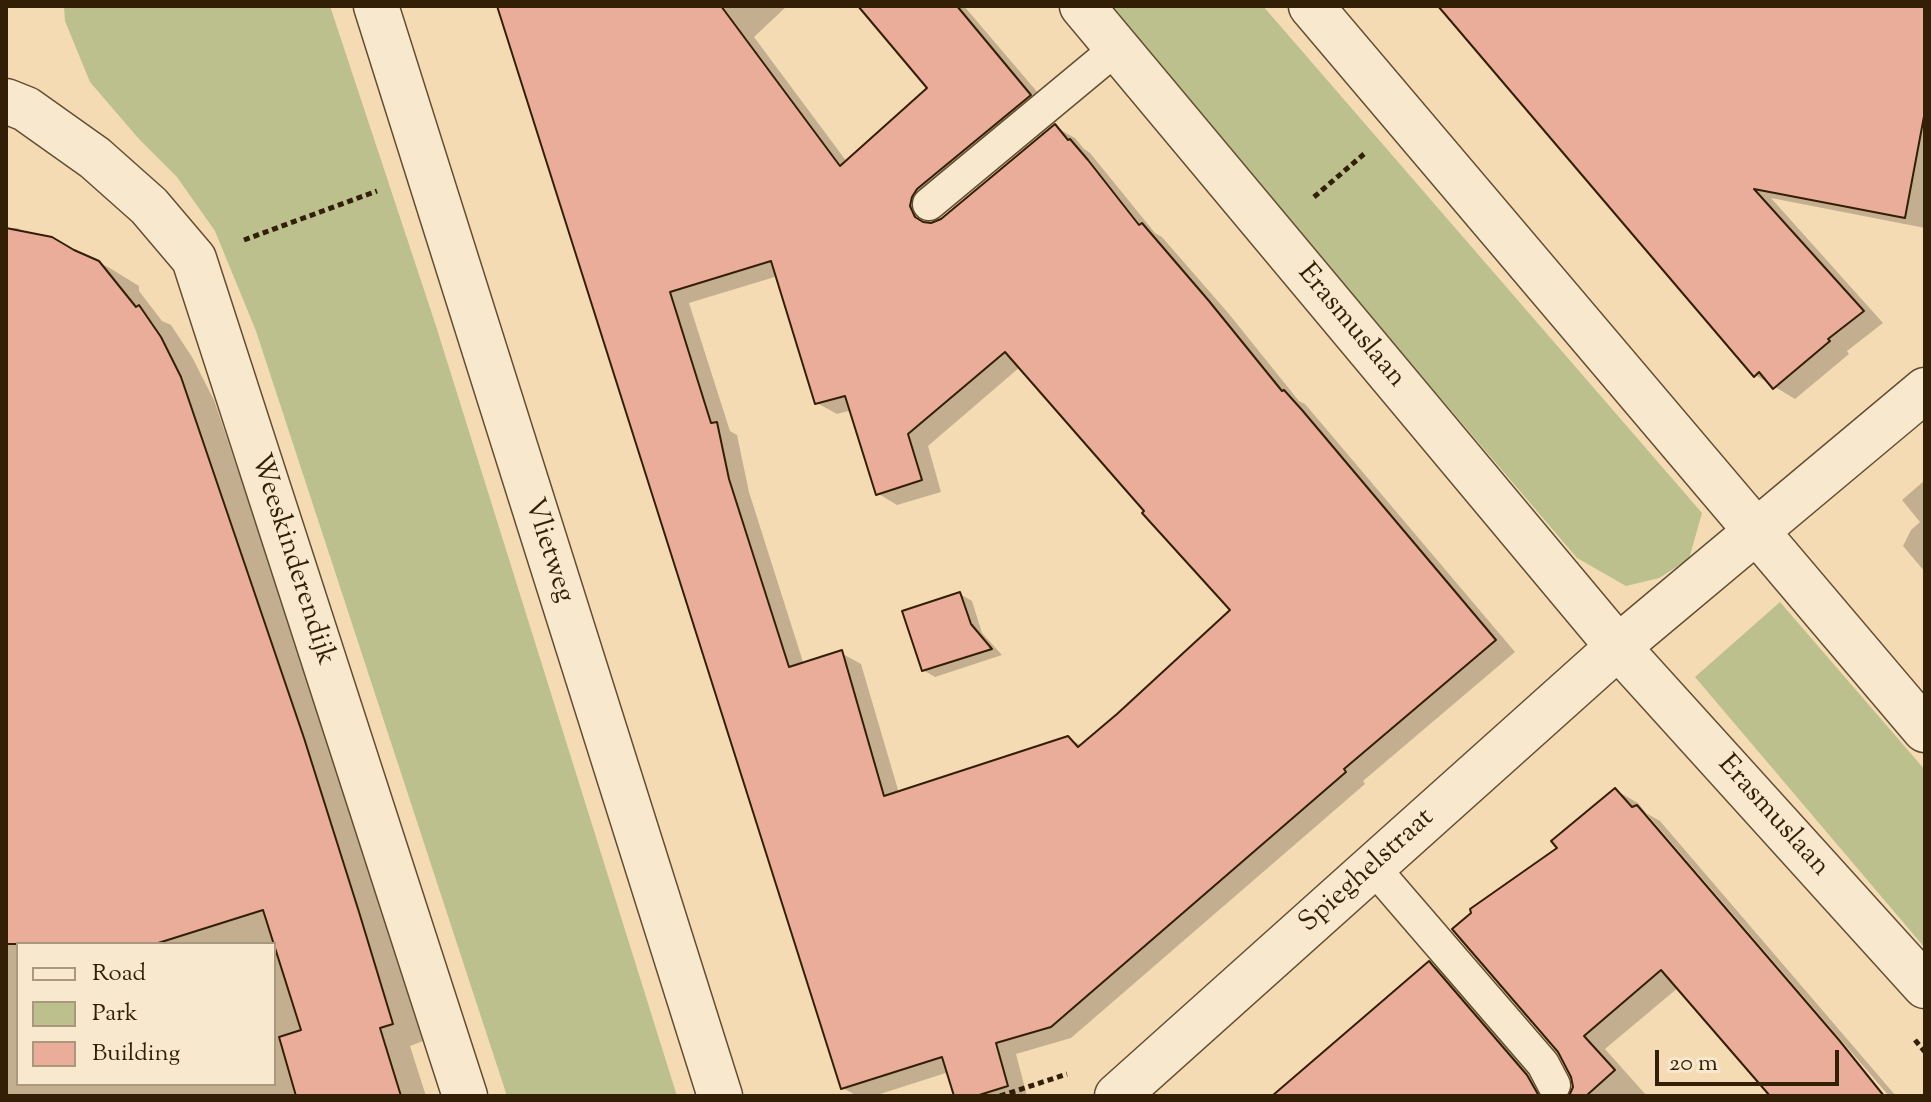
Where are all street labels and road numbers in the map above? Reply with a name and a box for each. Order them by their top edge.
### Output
street label: Erasmuslaan [1288,258,1412,396]
street label: Weeskinderendijk [241,450,341,670]
street label: Vlietweg [514,495,580,607]
street label: Erasmuslaan [1709,749,1835,885]
street label: Spieghelstraat [1294,803,1442,941]

